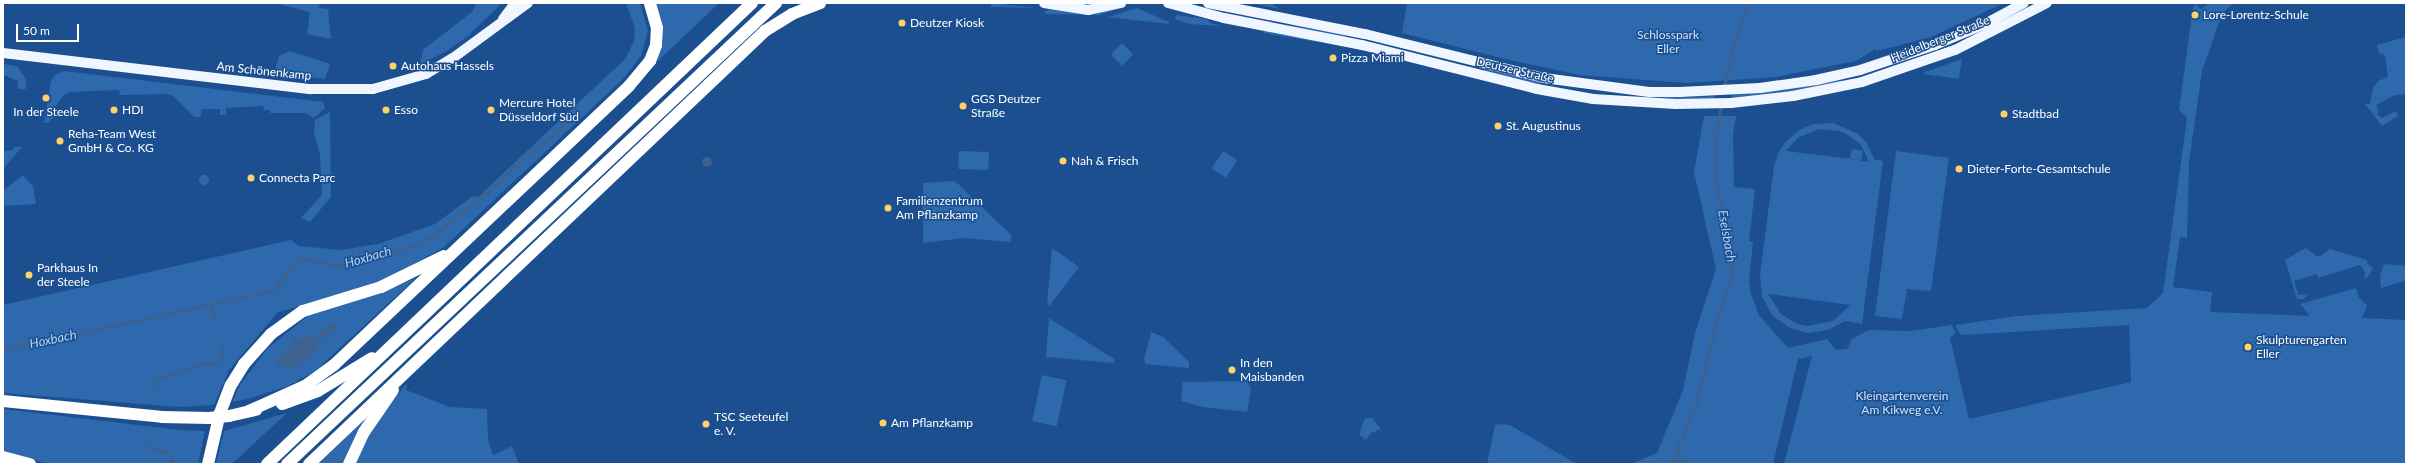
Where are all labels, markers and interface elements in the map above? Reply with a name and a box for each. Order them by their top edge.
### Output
place label: Lore-Lorentz-Schule [2203,8,2309,22]
marker: Lore-Lorentz-Schule [2190,10,2200,20]
street label: Heidelberger Straße [1888,13,1992,65]
scale bar [18,16,81,42]
place label: Deutzer Kiosk [910,16,984,30]
marker: Deutzer Kiosk [897,18,907,28]
text: 50 m [23,23,50,38]
park label: Schlosspark Eller [1637,28,1699,56]
place label: Pizza Miami [1341,51,1404,65]
marker: Pizza Miami [1328,53,1338,63]
street label: Deutzer Straße [1475,54,1555,86]
street label: Am Schönenkamp [216,59,312,83]
place label: Autohaus Hassels [401,59,494,73]
marker: Autohaus Hassels [388,61,398,71]
place label: GGS Deutzer Straße [971,92,1040,120]
marker: In der Steele [41,93,51,103]
place label: Mercure Hotel Düsseldorf Süd [499,96,579,124]
marker: GGS Deutzer Straße [958,101,968,111]
place label: HDI [122,103,144,117]
place label: Esso [394,103,418,117]
place label: In der Steele [13,105,79,119]
marker: HDI [109,105,119,115]
marker: Esso [381,105,391,115]
marker: Mercure Hotel Düsseldorf Süd [486,105,496,115]
place label: Stadtbad [2012,107,2059,121]
marker: Stadtbad [1999,109,2009,119]
place label: St. Augustinus [1506,119,1581,133]
marker: St. Augustinus [1493,121,1503,131]
place label: Reha-Team West GmbH & Co. KG [68,127,156,155]
marker: Reha-Team West GmbH & Co. KG [55,136,65,146]
place label: Nah & Frisch [1071,154,1138,168]
marker: Nah & Frisch [1058,156,1068,166]
place label: Dieter-Forte-Gesamtschule [1967,162,2111,176]
marker: Dieter-Forte-Gesamtschule [1954,164,1964,174]
place label: Connecta Parc [259,171,335,185]
marker: Connecta Parc [246,173,256,183]
place label: Familienzentrum Am Pflanzkamp [896,194,983,222]
marker: Familienzentrum Am Pflanzkamp [883,203,893,213]
water label: Eselsbach [1715,209,1739,263]
water label: Hoxbach [343,243,393,271]
place label: Parkhaus In der Steele [37,261,98,289]
marker: Parkhaus In der Steele [24,270,34,280]
water label: Hoxbach [28,326,78,352]
place label: Skulpturengarten Eller [2256,333,2347,361]
marker: Skulpturengarten Eller [2243,342,2253,352]
place label: In den Maisbanden [1240,356,1304,384]
marker: In den Maisbanden [1227,365,1237,375]
park label: Kleingartenverein Am Kikweg e.V. [1856,389,1948,417]
place label: TSC Seeteufel e. V. [714,410,788,438]
place label: Am Pflanzkamp [891,416,973,430]
marker: Am Pflanzkamp [878,418,888,428]
marker: TSC Seeteufel e. V. [701,419,711,429]

